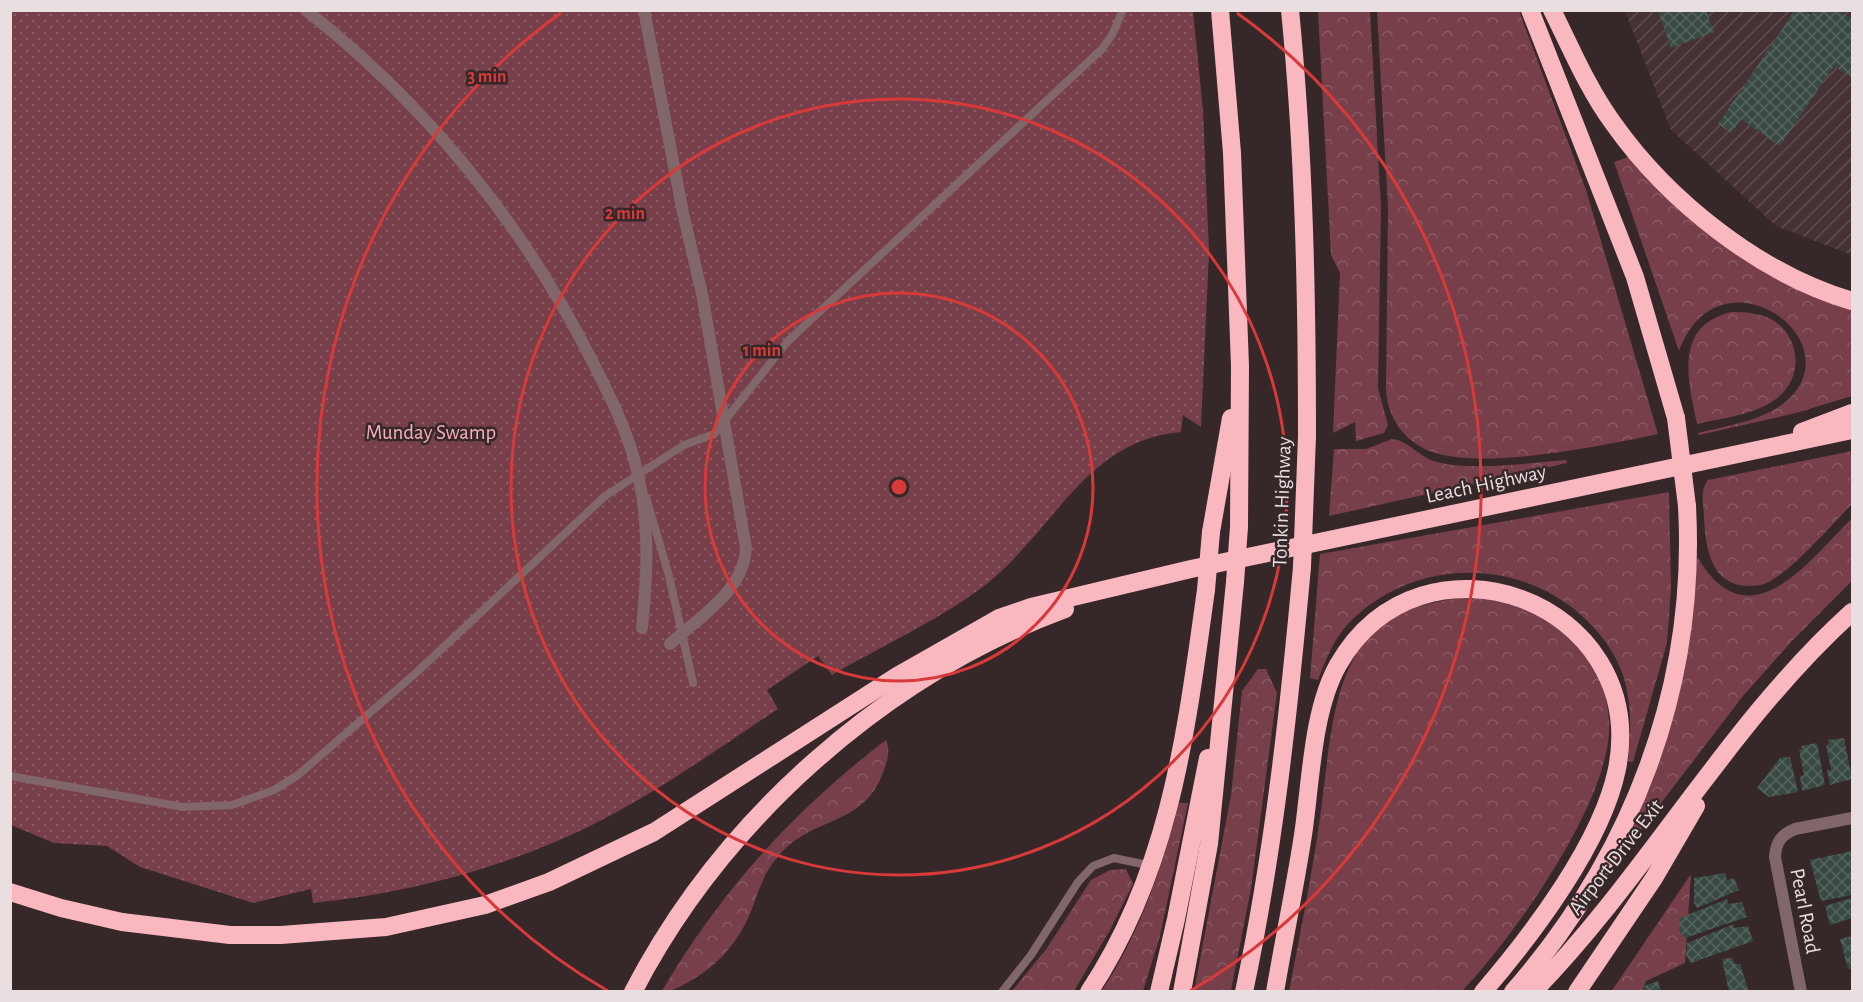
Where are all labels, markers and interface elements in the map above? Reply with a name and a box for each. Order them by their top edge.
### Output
text: 3 min [467,68,507,86]
text: 2 min [605,205,645,223]
text: 1 min [743,342,781,360]
park label: Munday Swamp [366,422,496,443]
street label: Tonkin Highway [1269,436,1295,568]
street label: Leach Highway [1424,461,1548,507]
centre of rings [889,477,909,497]
street label: Airport Drive Exit [1565,795,1668,919]
street label: Pearl Road [1786,867,1824,956]

